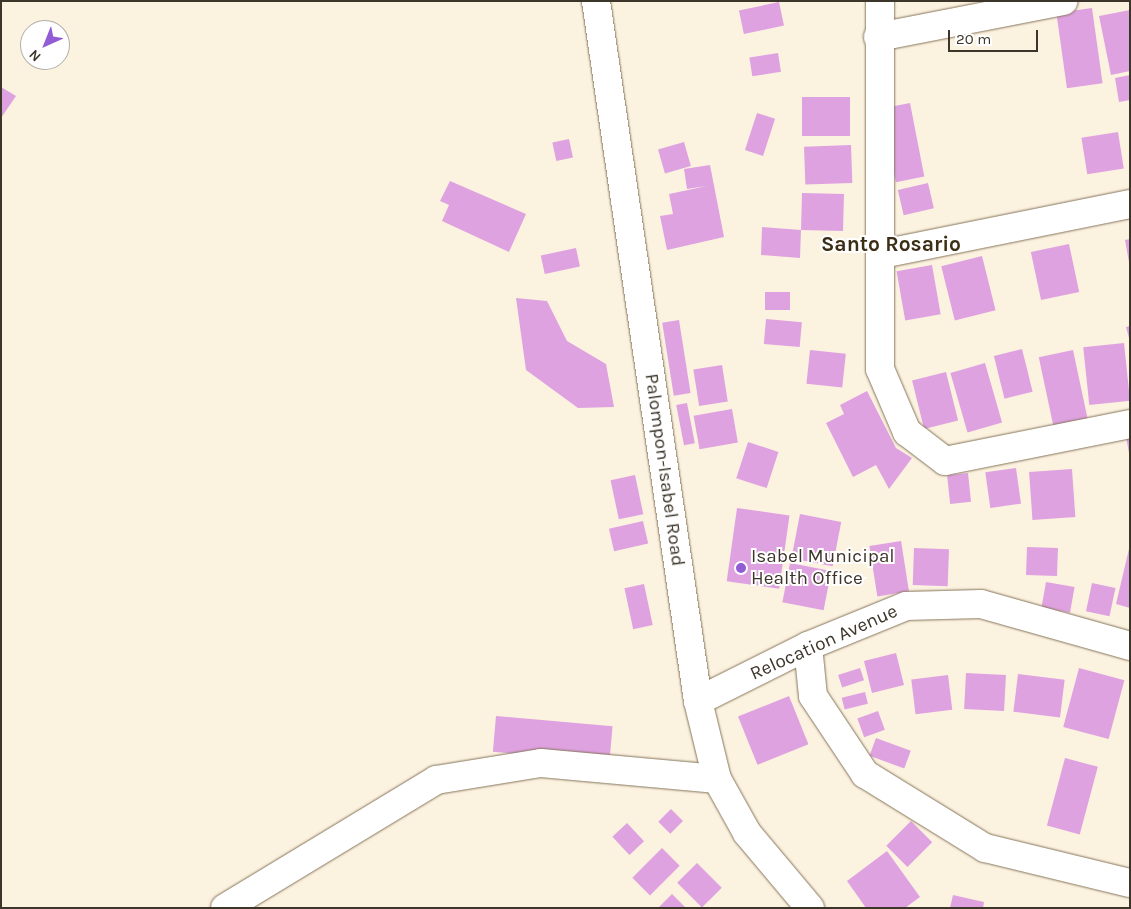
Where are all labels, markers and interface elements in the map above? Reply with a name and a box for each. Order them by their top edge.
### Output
north arrow [20,20,70,70]
scale bar [951,20,1041,52]
text: 20 m [956,30,991,48]
text: N [25,46,44,65]
district label: Santo Rosario [821,231,961,257]
street label: Palompon-Isabel Road [639,372,689,568]
place label: Isabel Municipal Health Office [751,546,895,590]
marker: Isabel Municipal Health Office [735,562,747,574]
street label: Relocation Avenue [747,600,901,686]

